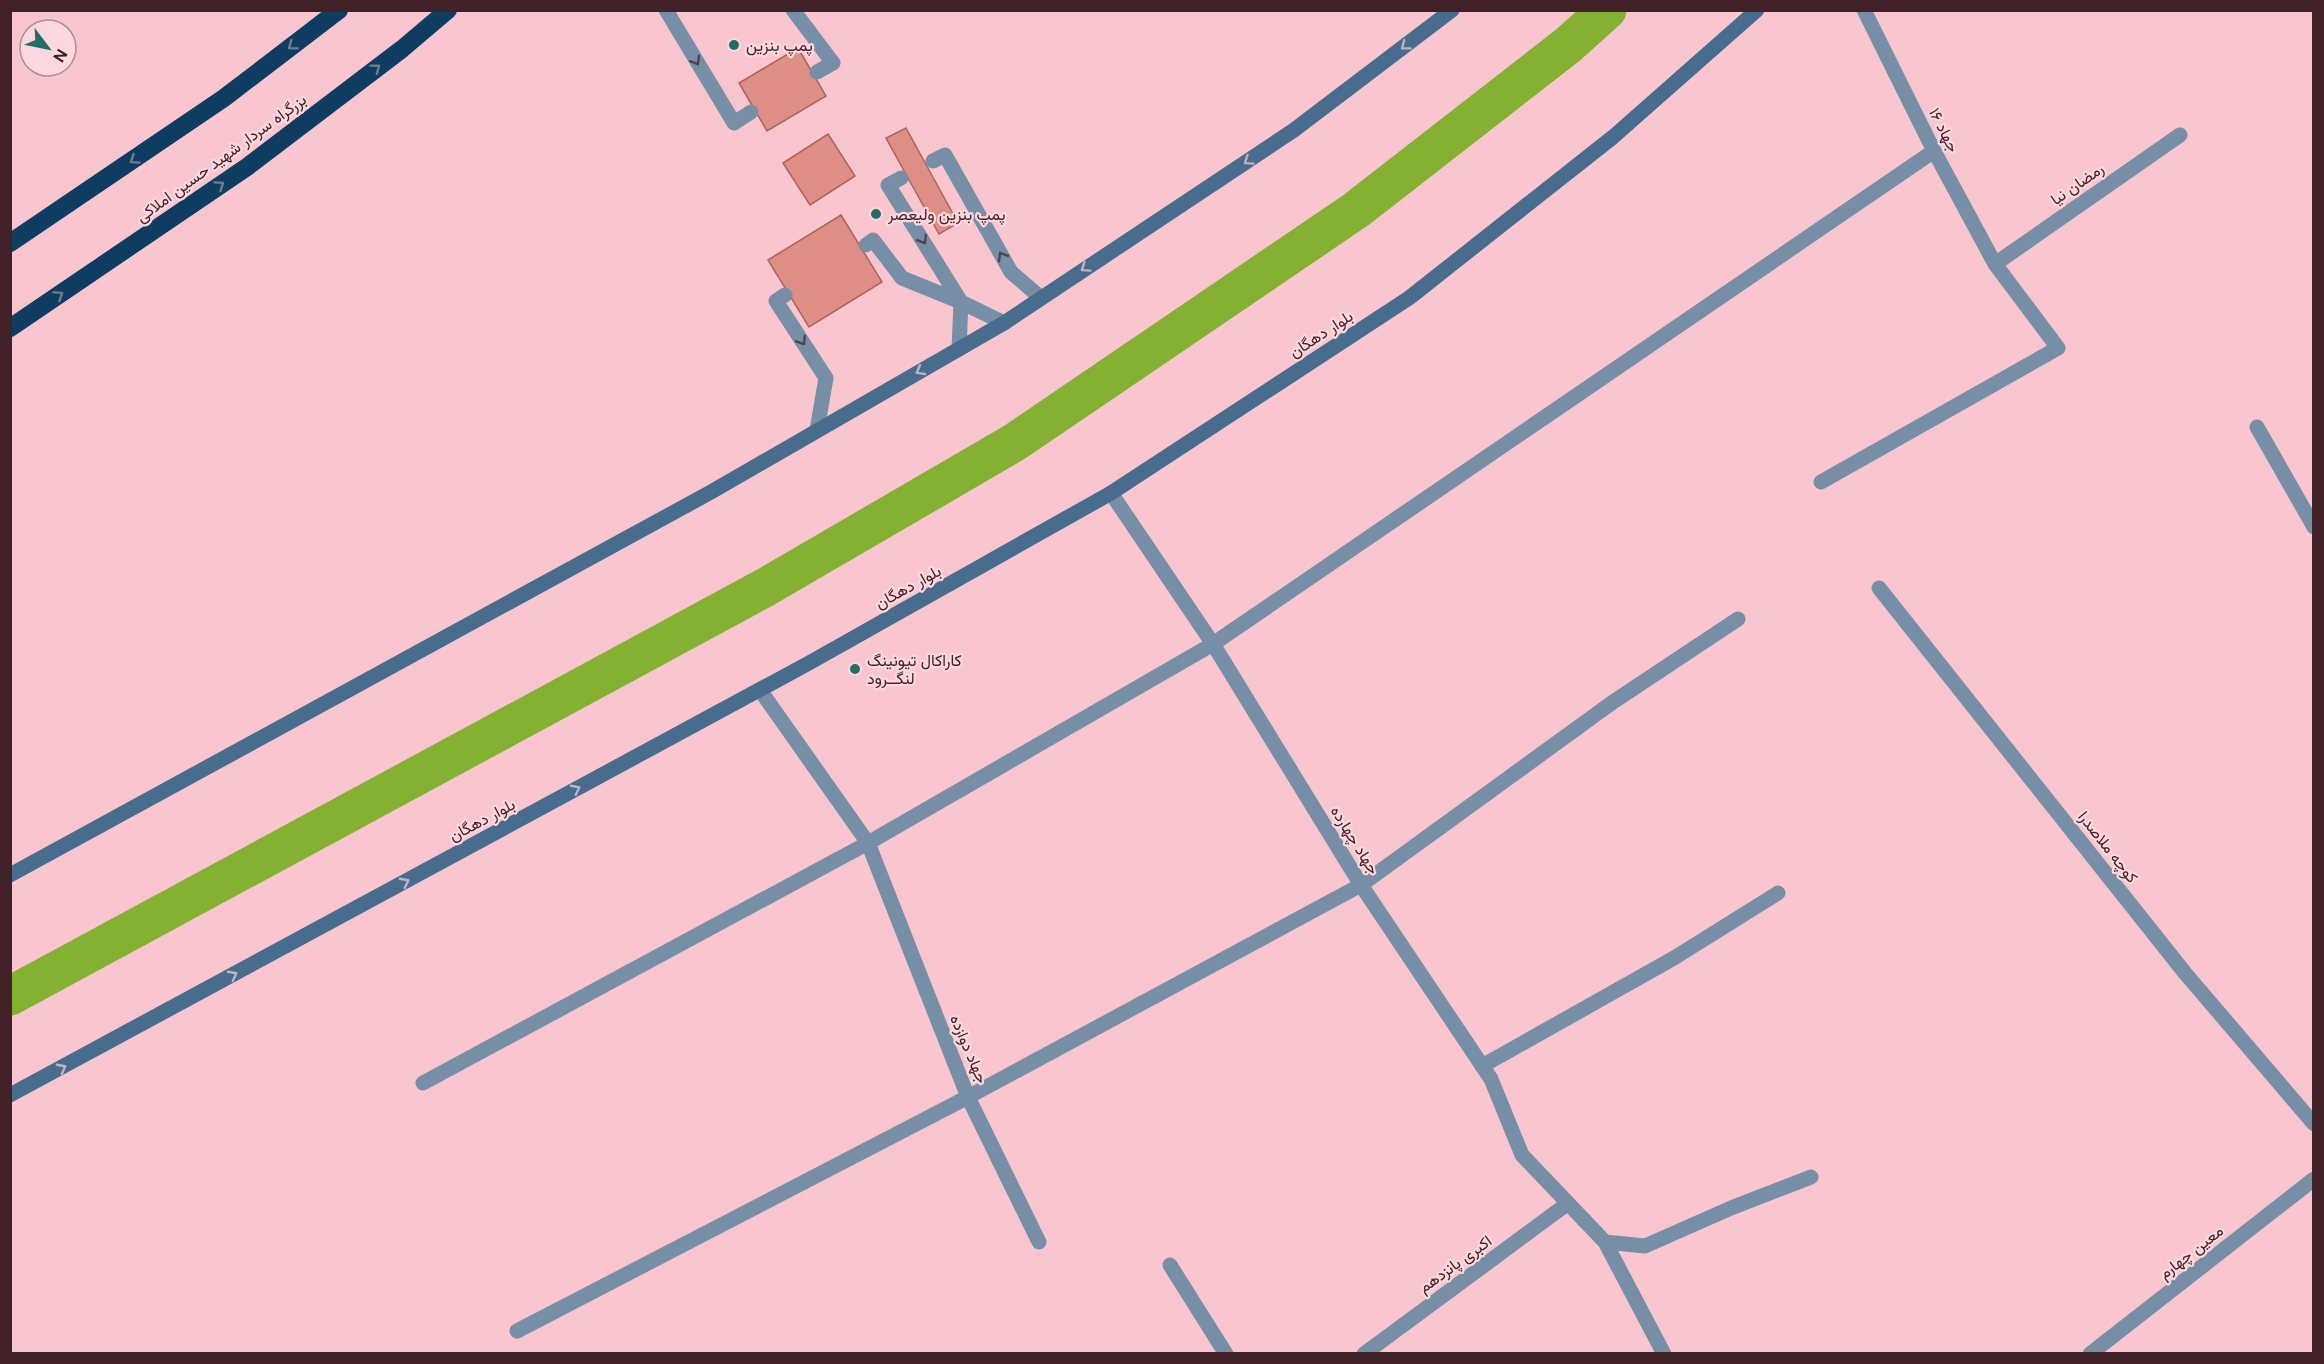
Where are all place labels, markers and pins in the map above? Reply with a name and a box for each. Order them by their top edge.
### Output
place label: پمپ بنزین [746,35,813,57]
marker: پمپ بنزین [727,38,741,52]
place label: پمپ بنزین ولیعصر [887,204,1006,226]
marker: پمپ بنزین ولیعصر [869,207,883,221]
place label: کاراکال تیونینگ لنگــرود [867,650,962,689]
marker: کاراکال تیونینگ لنگــرود [848,662,862,676]

